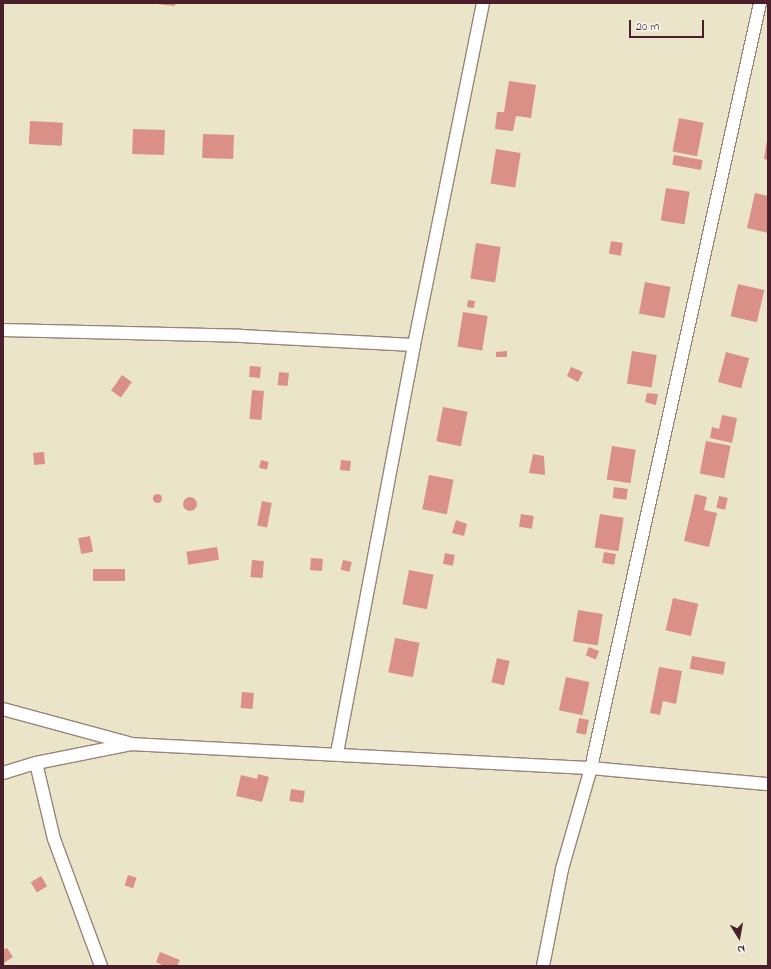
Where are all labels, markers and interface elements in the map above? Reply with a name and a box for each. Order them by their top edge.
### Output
scale bar [631,12,706,38]
text: 20 m [636,18,659,36]
north arrow [719,917,759,957]
text: N [736,940,746,957]

